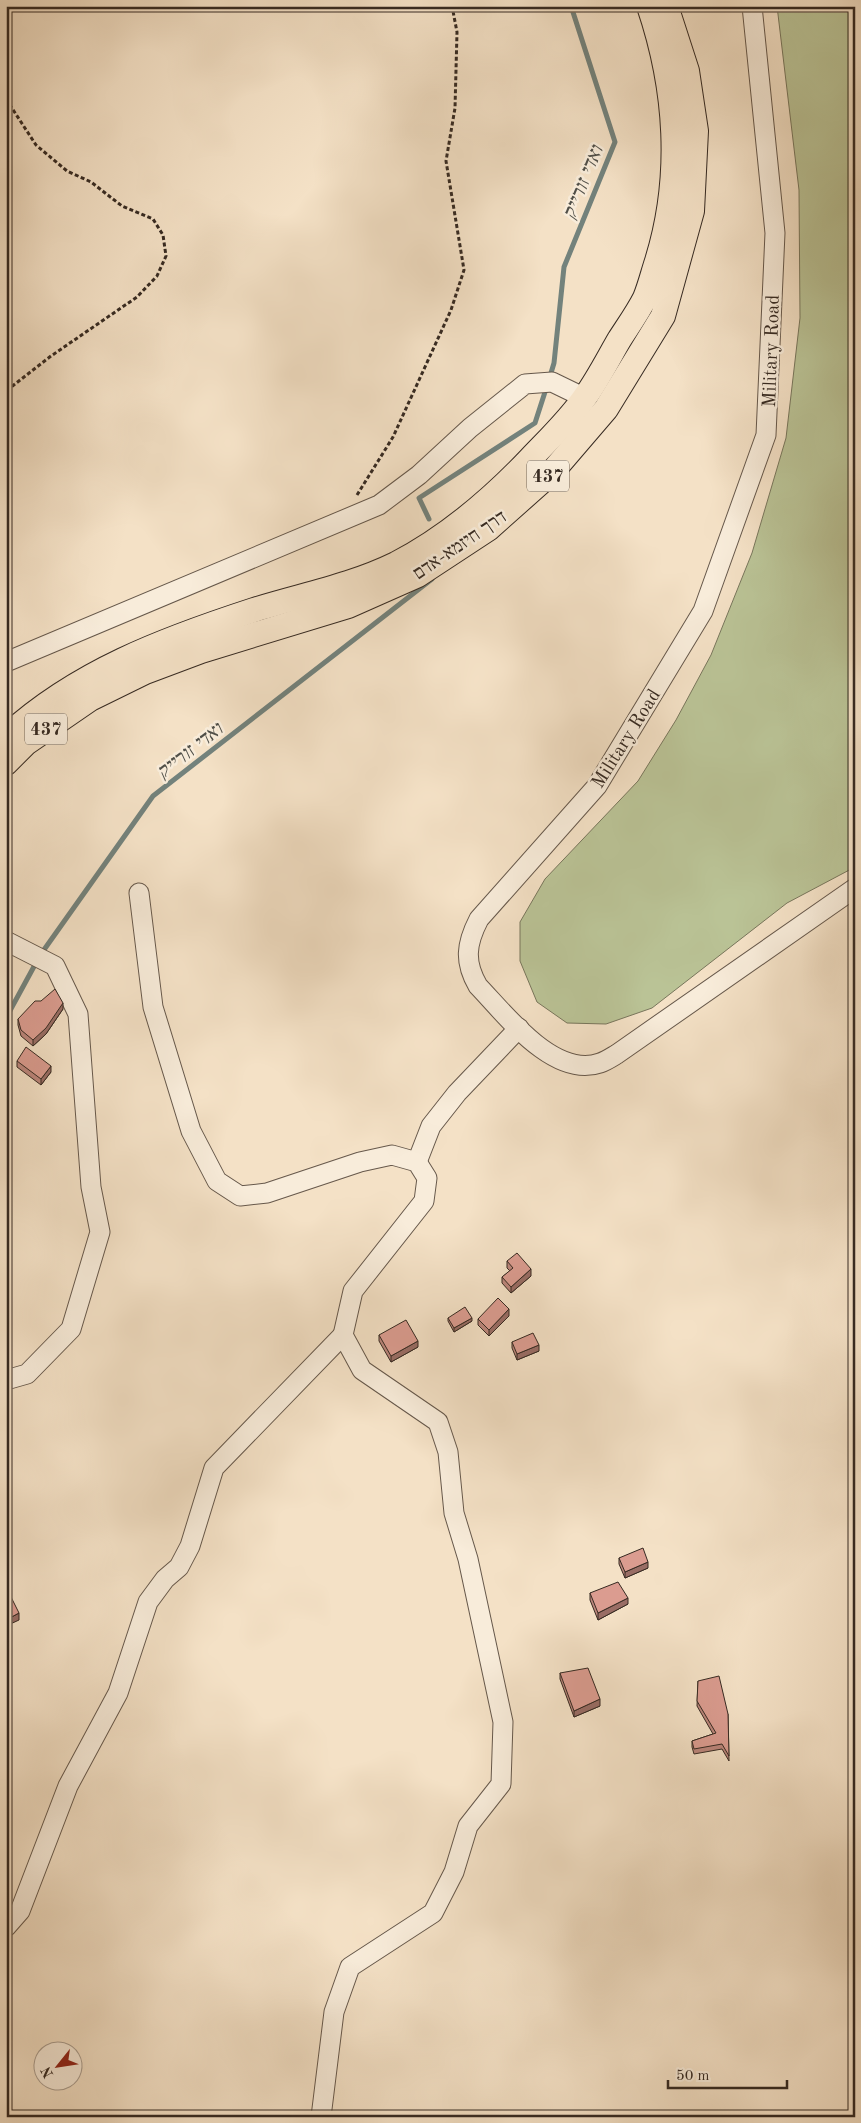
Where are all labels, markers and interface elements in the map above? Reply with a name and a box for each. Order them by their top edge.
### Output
water label: ואדי זורייק [560,142,608,222]
street label: Military Road [761,294,784,408]
road number: 437 [527,461,569,492]
street label: דרך חיזמא-אדם [410,508,511,584]
street label: Military Road [589,686,665,792]
road number: 437 [25,714,67,744]
water label: ואדי זורייק [154,719,228,783]
north arrow [32,2040,82,2090]
scale bar [668,2058,787,2090]
text: N [39,2064,56,2080]
text: 50 m [676,2069,710,2084]

